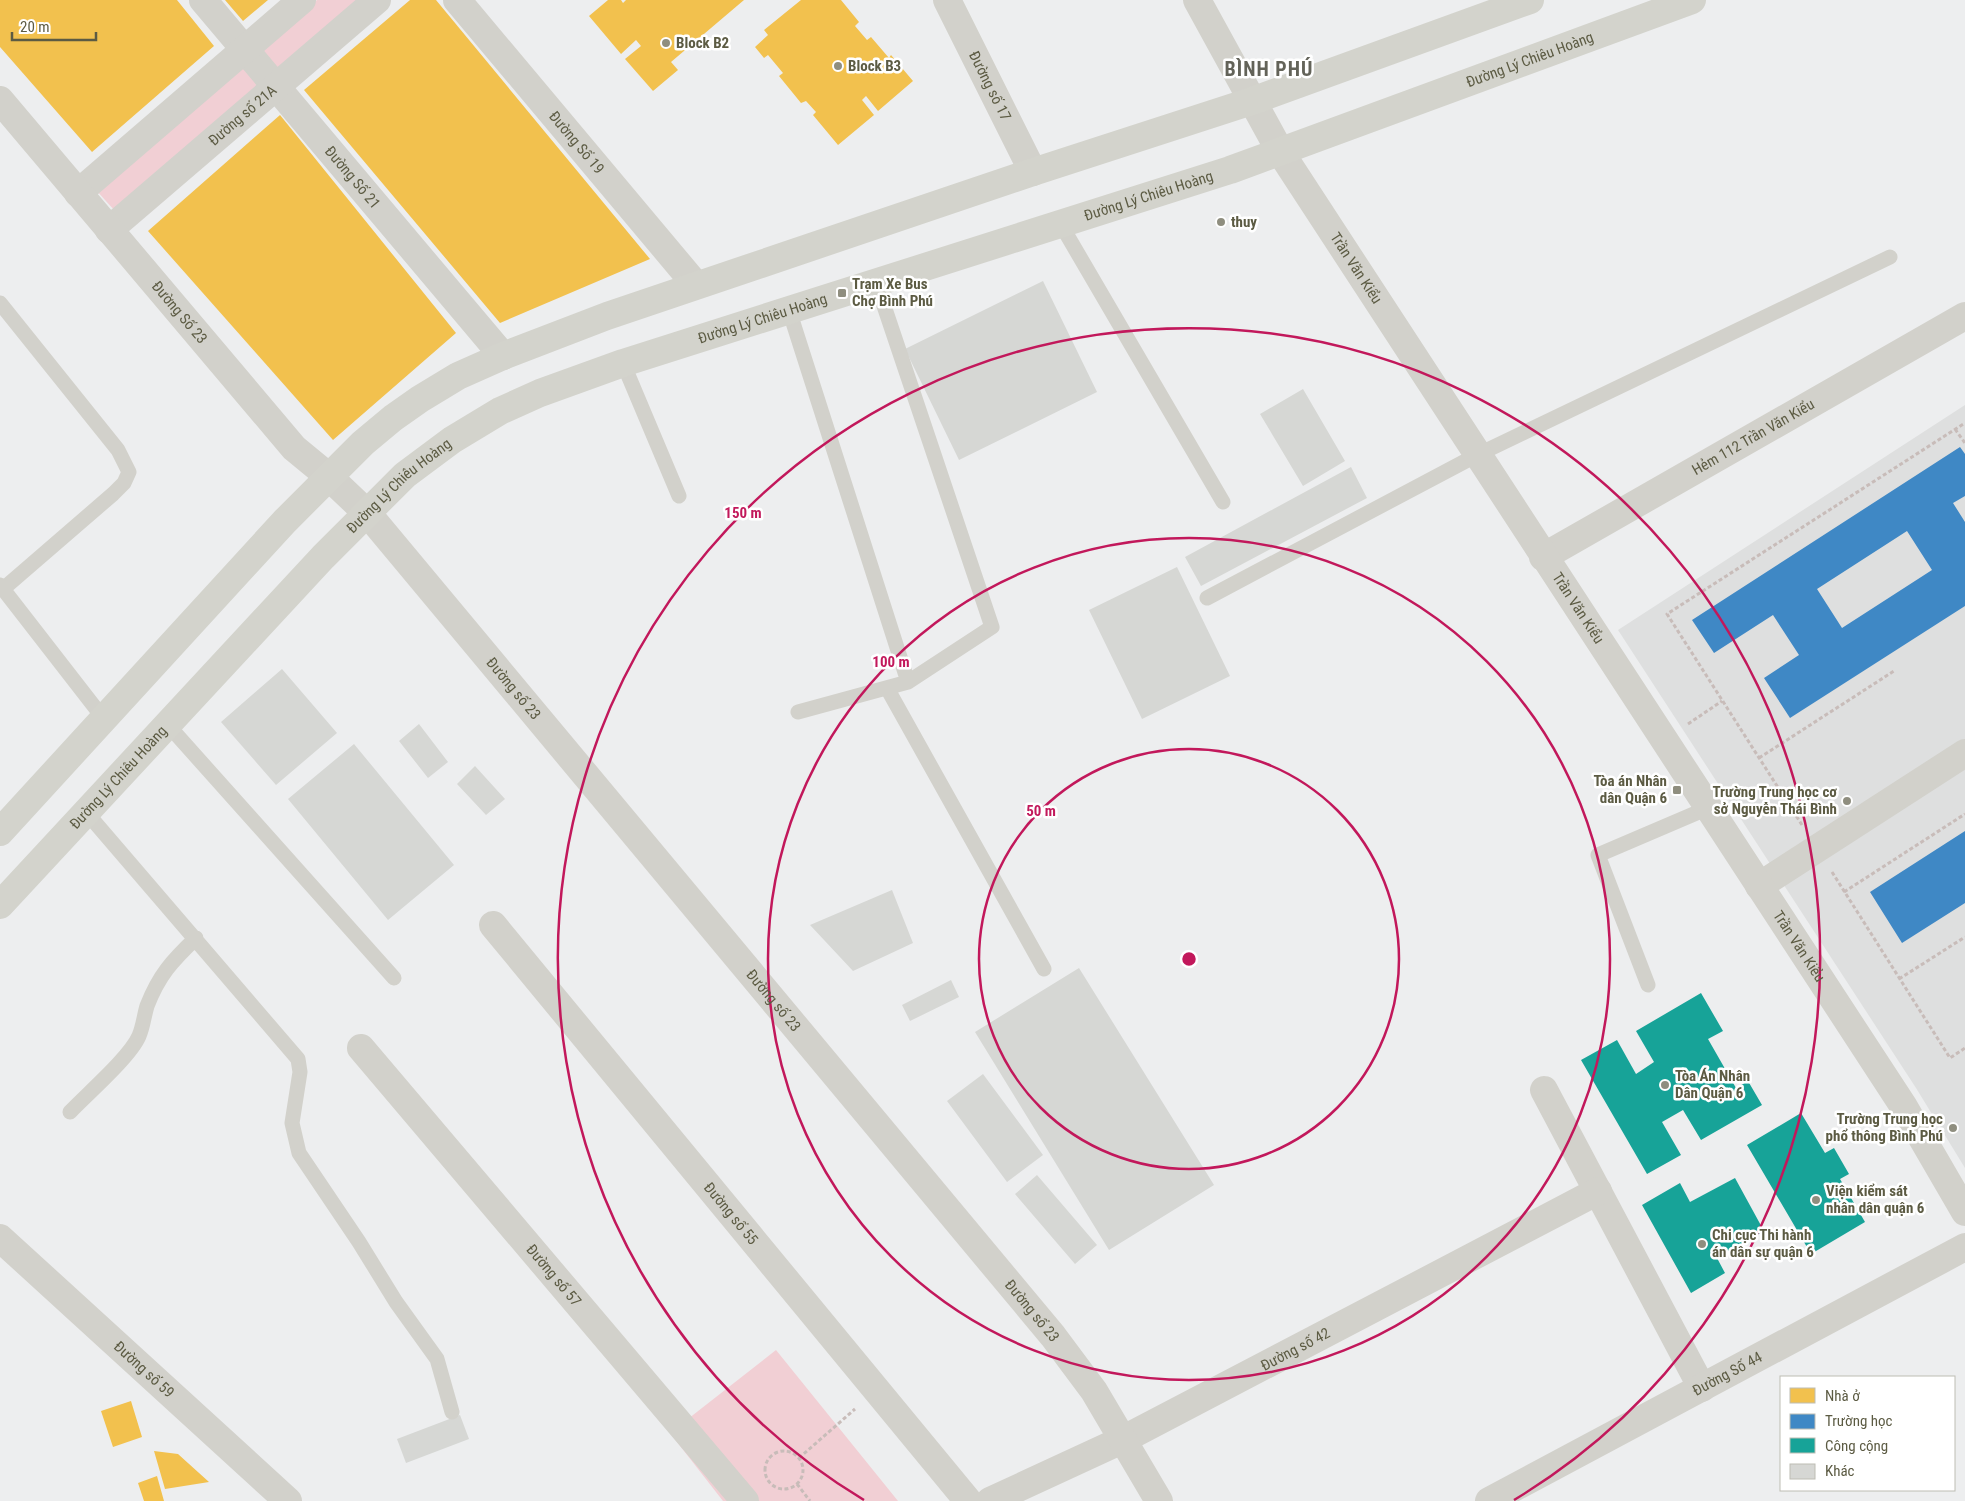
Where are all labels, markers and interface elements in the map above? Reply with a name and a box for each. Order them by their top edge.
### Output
scale bar [12,10,96,42]
text: 20 m [20,18,50,36]
street label: Đường Lý Chiêu Hoàng [1464,28,1596,91]
place label: Block B2 [676,34,729,52]
marker: Block B2 [660,37,672,49]
street label: Đường số 17 [965,48,1015,124]
place label: Block B3 [848,57,901,75]
district label: BÌNH PHÚ [1225,57,1313,81]
marker: Block B3 [832,60,844,72]
street label: Đường số 21A [205,81,281,150]
street label: Đường Số 19 [545,107,608,178]
street label: Đường Số 21 [321,142,384,212]
street label: Đường Lý Chiêu Hoàng [1082,167,1215,225]
place label: thuy [1231,213,1257,231]
marker: thuy [1215,216,1227,228]
street label: Trần Văn Kiểu [1326,229,1386,307]
place label: Trạm Xe Bus Chợ Bình Phú [852,275,933,310]
street label: Đường Số 23 [148,277,211,347]
marker: Trạm Xe Bus Chợ Bình Phú [836,287,848,299]
street label: Đường Lý Chiêu Hoàng [696,290,829,348]
street label: Hẻm 112 Trần Văn Kiểu [1689,395,1817,479]
street label: Đường Lý Chiêu Hoàng [343,435,455,537]
text: 150 m [724,504,762,522]
street label: Trần Văn Kiểu [1548,569,1608,647]
text: 100 m [872,653,910,671]
street label: Đường số 23 [482,654,545,723]
street label: Đường Lý Chiêu Hoàng [66,722,171,833]
place label: Tòa án Nhân dân Quận 6 [1593,772,1667,807]
place label: Trường Trung học cơ sở Nguyễn Thái Bình [1712,783,1837,818]
marker: Tòa án Nhân dân Quận 6 [1671,784,1683,796]
marker: Trường Trung học cơ sở Nguyễn Thái Bình [1841,795,1853,807]
text: 50 m [1026,802,1056,820]
street label: Trần Văn Kiểu [1769,907,1829,985]
centre of rings [1180,950,1198,968]
street label: Đường số 23 [742,966,804,1035]
place label: Tòa Án Nhân Dân Quận 6 [1675,1067,1750,1102]
marker: Tòa Án Nhân Dân Quận 6 [1659,1079,1671,1091]
place label: Trường Trung học phổ thông Bình Phú [1826,1110,1943,1145]
marker: Trường Trung học phổ thông Bình Phú [1947,1122,1959,1134]
street label: Đường số 55 [700,1179,762,1248]
place label: Viện kiểm sát nhân dân quận 6 [1826,1182,1925,1217]
marker: Viện kiểm sát nhân dân quận 6 [1810,1194,1822,1206]
place label: Chi cục Thi hành án dân sự quận 6 [1712,1226,1814,1261]
marker: Chi cục Thi hành án dân sự quận 6 [1696,1238,1708,1250]
street label: Đường số 57 [522,1241,585,1310]
street label: Đường số 23 [1001,1276,1063,1345]
street label: Đường số 42 [1258,1324,1333,1375]
street label: Đường số 59 [110,1337,178,1402]
street label: Đường Số 44 [1689,1348,1765,1400]
legend [1780,1376,1955,1491]
text: Nhà ở [1825,1387,1860,1405]
text: Trường học [1825,1412,1893,1430]
text: Công cộng [1825,1437,1888,1455]
text: Khác [1825,1462,1855,1480]

